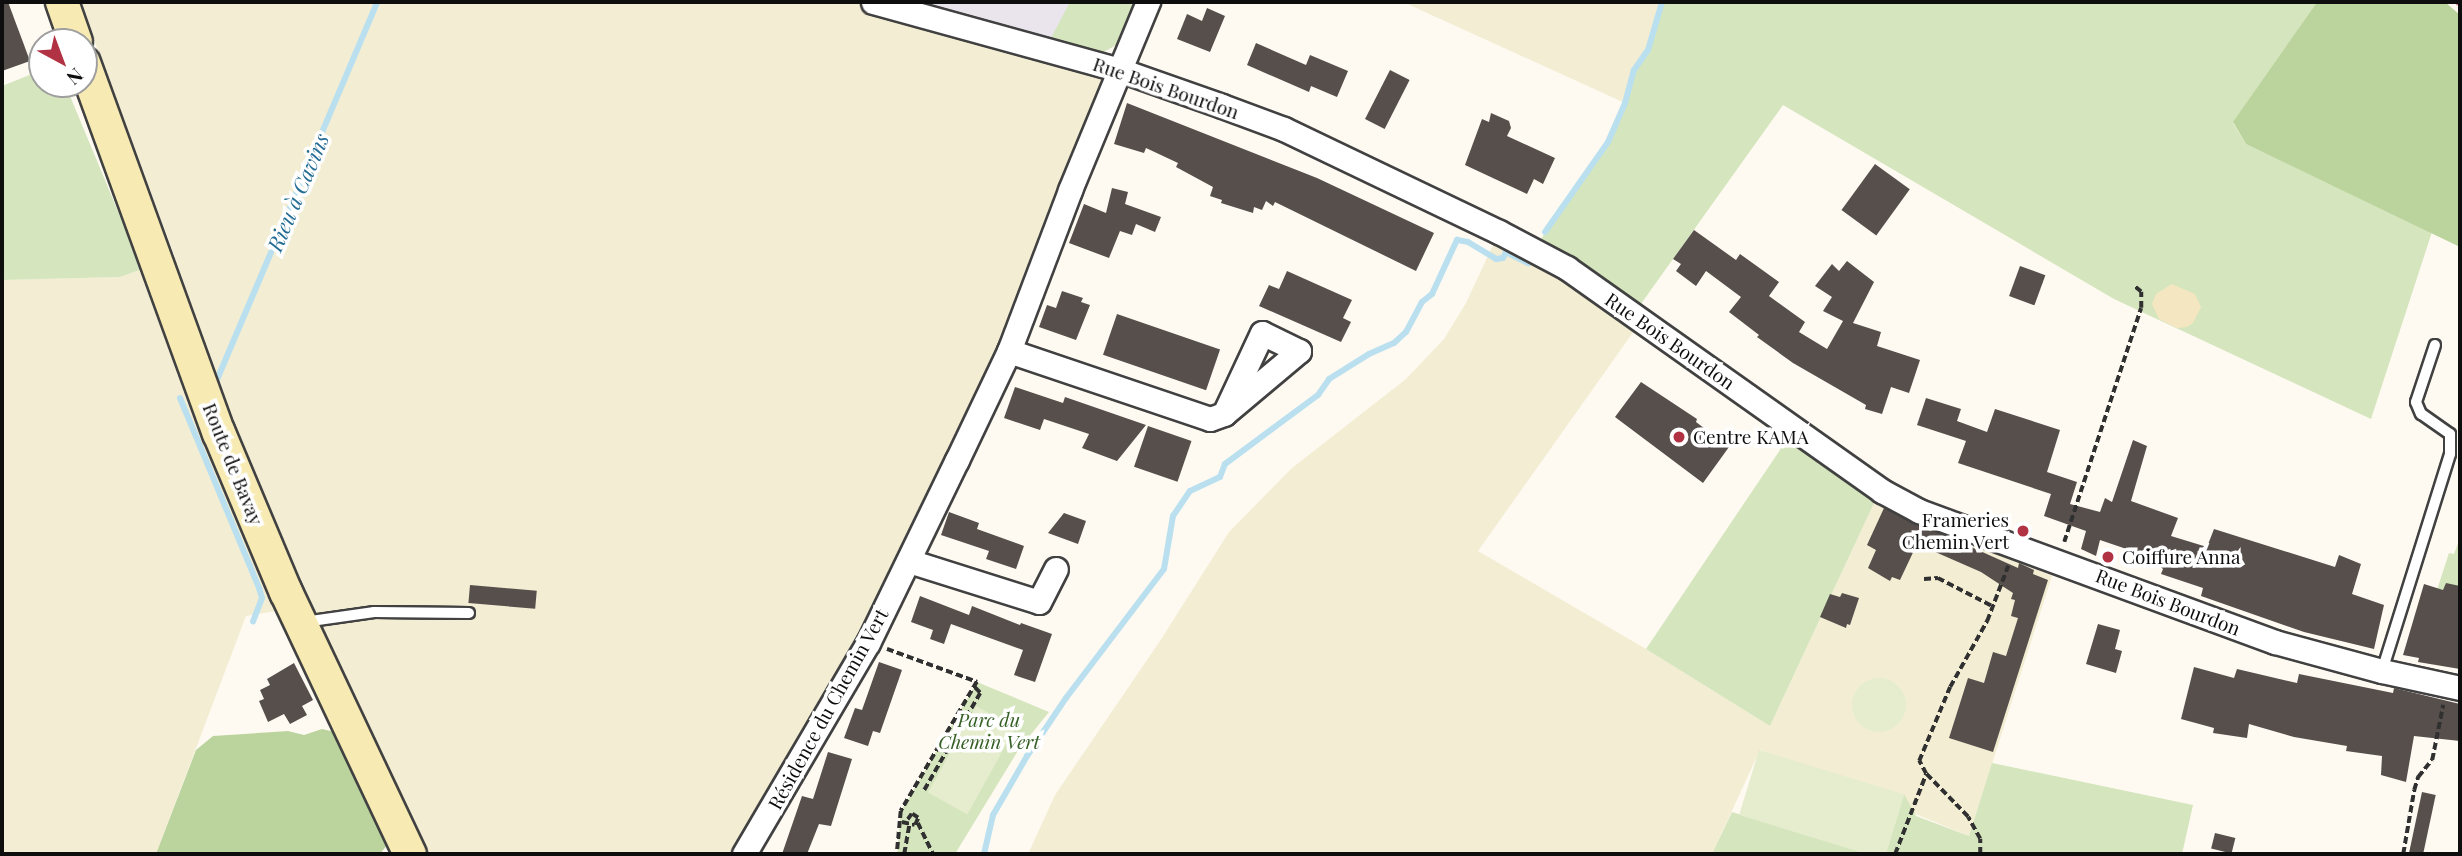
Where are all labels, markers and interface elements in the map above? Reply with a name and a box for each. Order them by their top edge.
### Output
north arrow [28,28,98,98]
street label: Rue Bois Bourdon [1090,52,1242,124]
text: N [62,63,89,92]
water label: Rieu à Cavins [261,129,333,255]
street label: Rue Bois Bourdon [1601,288,1739,394]
street label: Route de Bavay [198,400,268,528]
place label: Centre KAMA [1693,426,1809,448]
marker: Centre KAMA [1671,429,1687,445]
place label: Frameries Chemin Vert [1901,509,2009,553]
marker: Frameries Chemin Vert [2015,523,2031,539]
place label: Coiffure Anna [2122,546,2241,568]
marker: Coiffure Anna [2100,549,2116,565]
street label: Rue Bois Bourdon [2093,564,2243,640]
street label: Résidence du Chemin Vert [763,604,893,814]
park label: Parc du Chemin Vert [938,709,1040,753]

